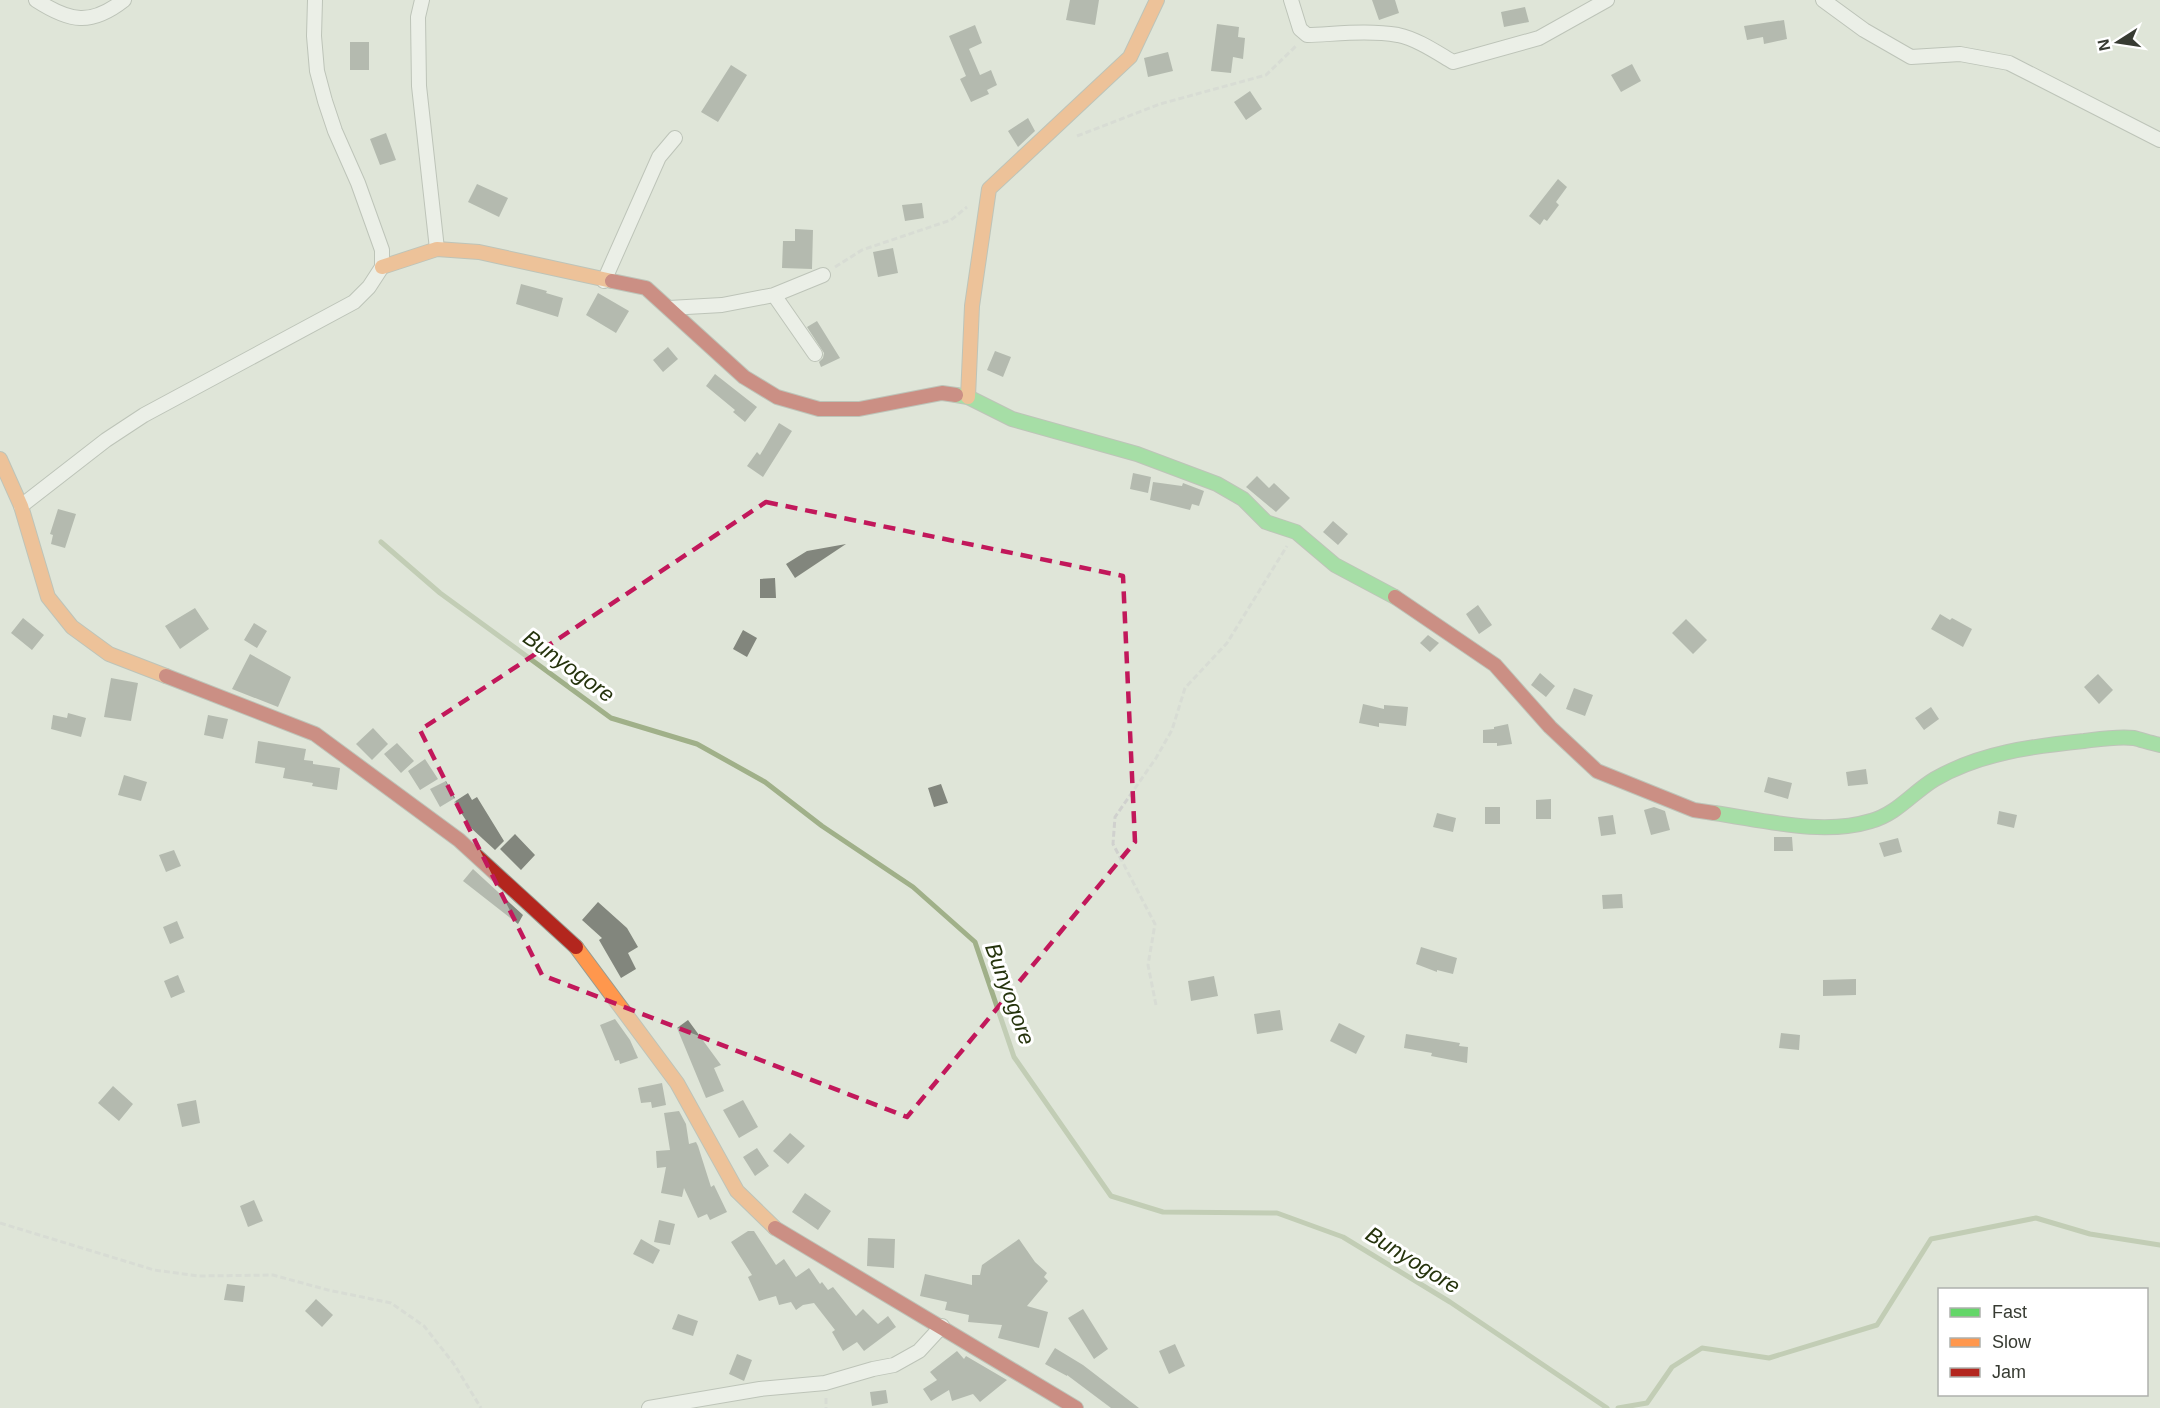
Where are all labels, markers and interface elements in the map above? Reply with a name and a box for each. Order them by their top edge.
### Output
north arrow [2088,12,2148,72]
text: N [2094,38,2113,52]
water label: Bunyogore [519,625,619,707]
water label: Bunyogore [980,940,1040,1048]
water label: Bunyogore [1361,1221,1465,1299]
legend [1938,1288,2148,1396]
text: Fast [1992,1302,2027,1322]
text: Slow [1992,1332,2032,1352]
text: Jam [1992,1362,2026,1382]

